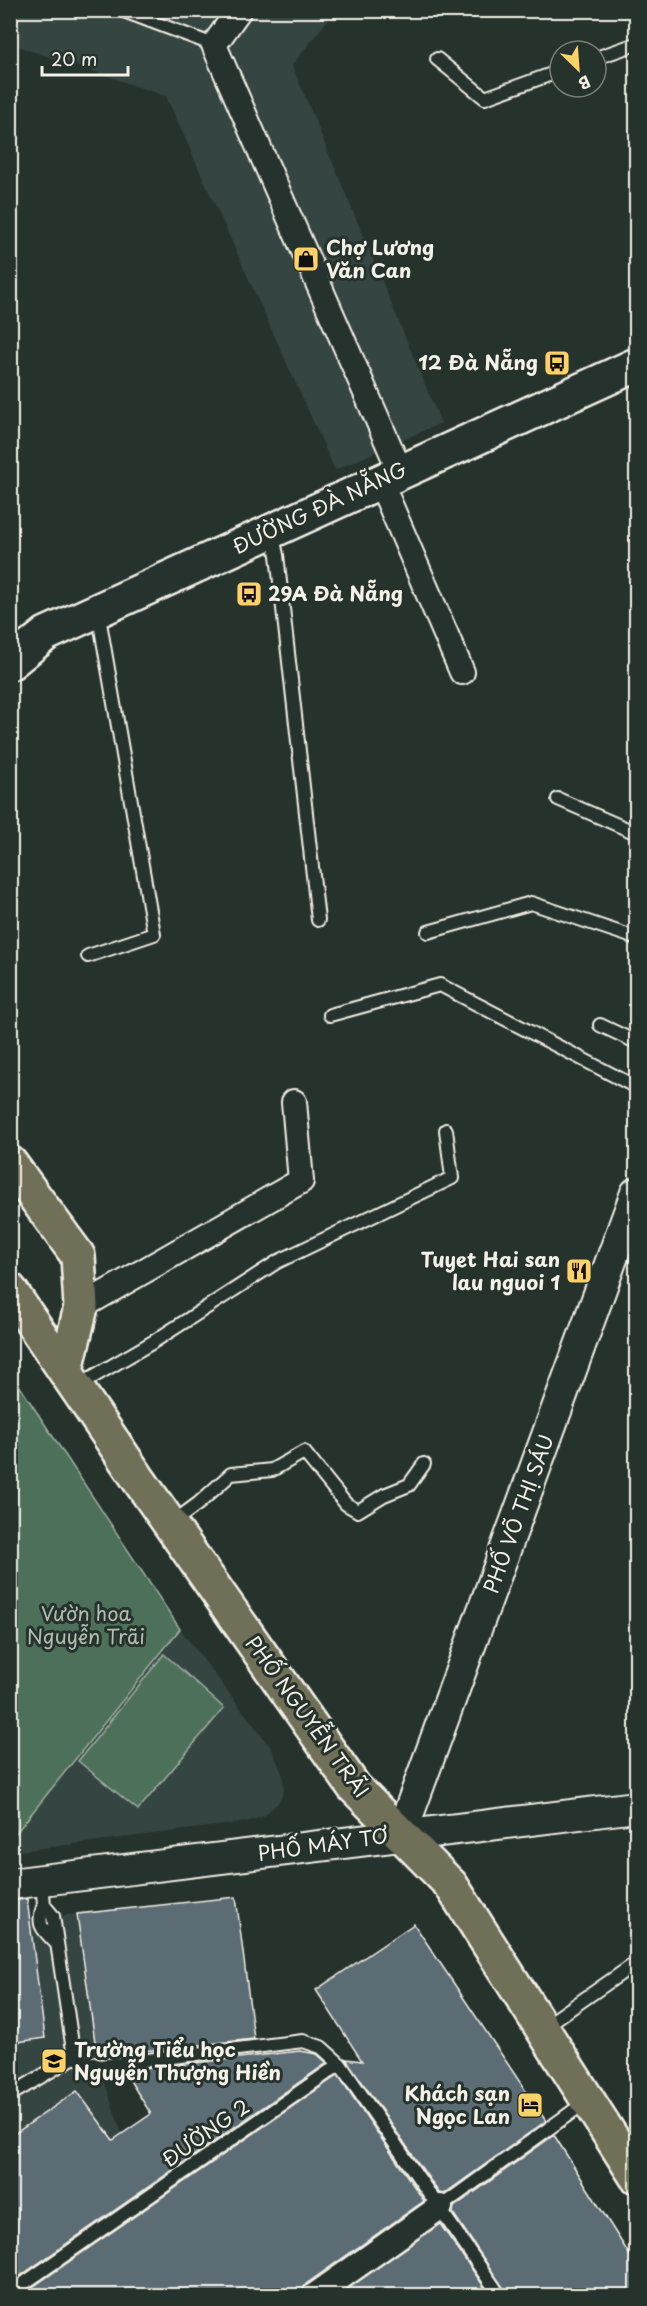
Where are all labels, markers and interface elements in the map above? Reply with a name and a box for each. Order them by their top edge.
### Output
scale bar [42,39,128,77]
north arrow [548,39,608,99]
text: 20 m [51,45,97,72]
text: B [575,70,595,97]
place label: Chợ Lương Văn Can [326,232,434,285]
shop icon: Chợ Lương Văn Can [291,244,321,274]
place label: 12 Đà Nẵng [418,347,538,377]
bus stop icon: 12 Đà Nẵng [542,348,572,378]
street label: ĐƯỜNG ĐÀ NẴNG [226,452,412,561]
place label: 29A Đà Nẵng [268,578,403,608]
bus stop icon: 29A Đà Nẵng [234,579,264,609]
place label: Tuyet Hai san lau nguoi 1 [421,1244,560,1297]
restaurant icon: Tuyet Hai san lau nguoi 1 [564,1256,594,1286]
street label: PHỐ VÕ THỊ SÁU [475,1430,561,1597]
park label: Vườn hoa Nguyễn Trãi [27,1598,145,1651]
street label: PHỐ NGUYỄN TRÃI [239,1628,378,1803]
street label: PHỐ MÁY TƠ [256,1820,390,1868]
place label: Trường Tiểu học Nguyễn Thượng Hiền [74,2034,281,2087]
school or university icon: Trường Tiểu học Nguyễn Thượng Hiền [39,2046,69,2076]
place label: Khách sạn Ngọc Lan [404,2078,510,2131]
hotel icon: Khách sạn Ngọc Lan [515,2090,545,2120]
street label: ĐƯỜNG 2 [156,2091,255,2173]

